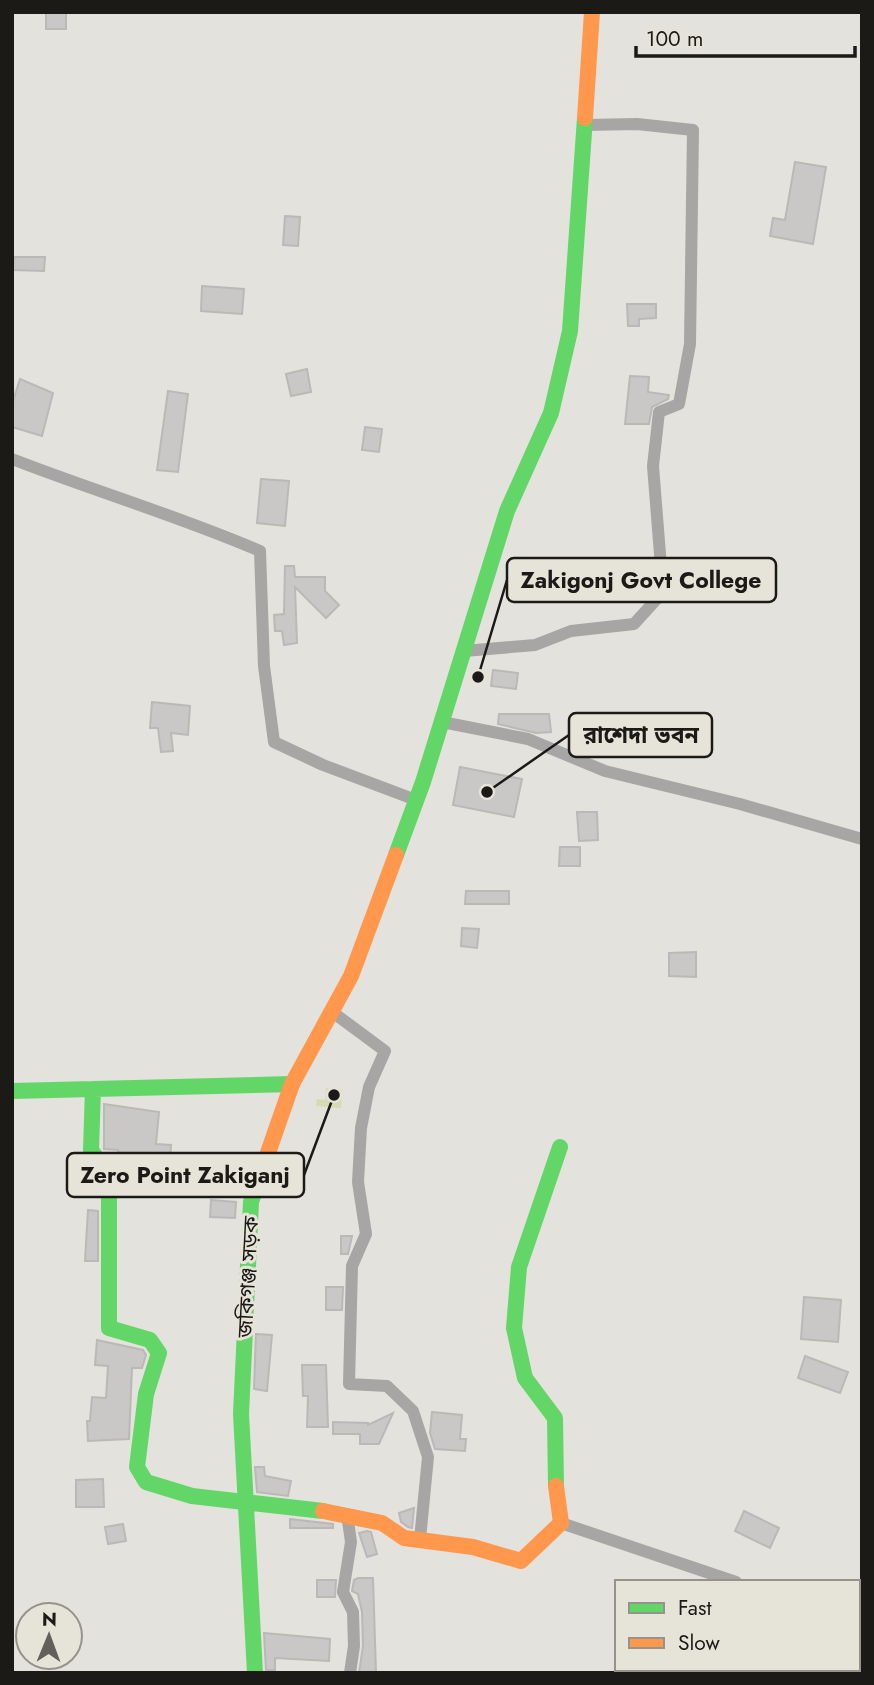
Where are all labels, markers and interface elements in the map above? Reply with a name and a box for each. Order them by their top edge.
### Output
scale bar [636,14,855,58]
text: 100 m [646,24,703,54]
callout: Zakigonj Govt College [507,558,776,602]
text: Zakigonj Govt College [520,563,762,597]
callout: রাশেদা ভবন [569,713,712,757]
text: রাশেদা ভবন [582,718,700,752]
callout: Zero Point Zakiganj [67,1153,304,1197]
text: Zero Point Zakiganj [80,1158,290,1192]
street label: জকিগঞ্জ সড়ক [230,1214,266,1339]
legend [615,1580,860,1671]
text: Fast [678,1593,711,1623]
north arrow [14,1601,84,1671]
text: N [42,1606,57,1633]
text: Slow [678,1628,720,1658]

